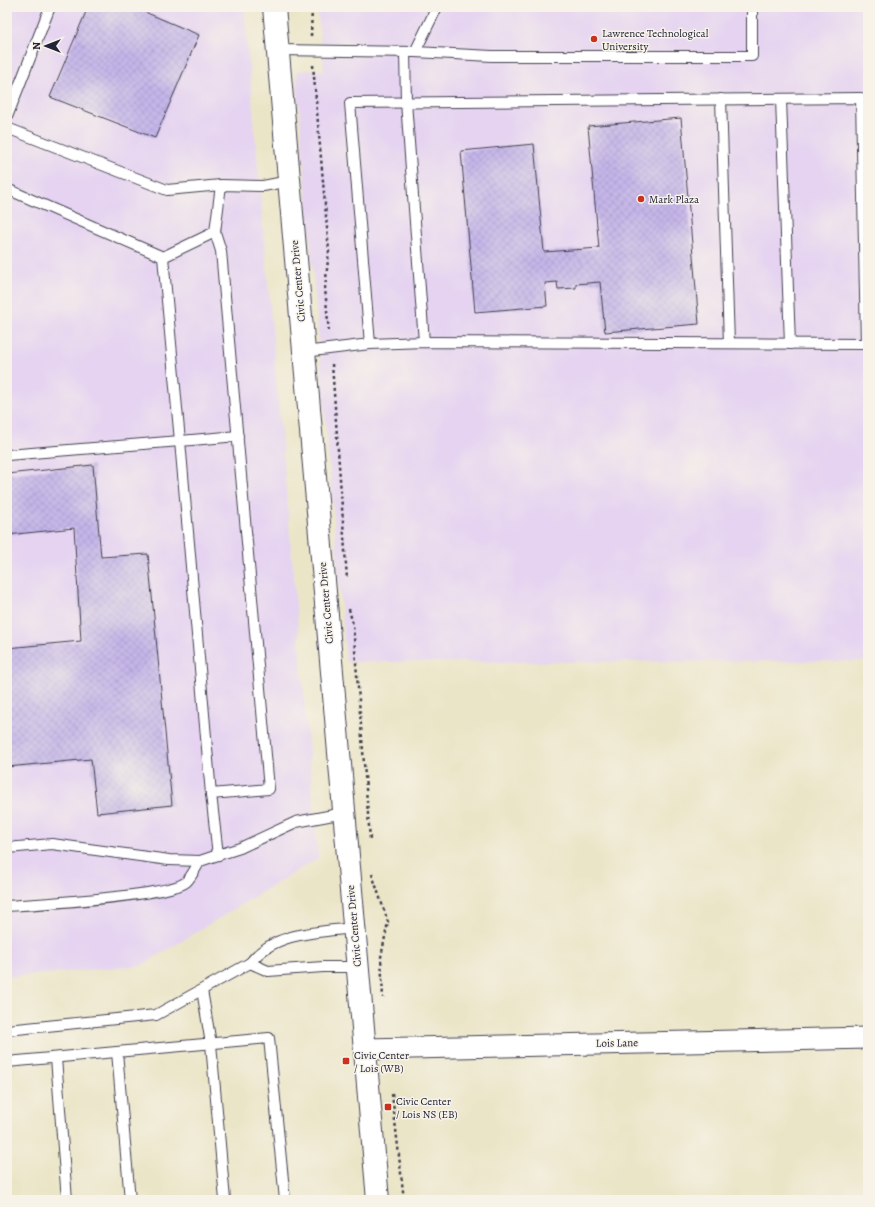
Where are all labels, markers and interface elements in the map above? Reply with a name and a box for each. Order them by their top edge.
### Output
north arrow [26,26,66,66]
place label: Lawrence Technological University [602,26,709,54]
marker: Lawrence Technological University [589,34,599,44]
text: N [29,42,44,50]
place label: Mark Plaza [649,192,700,207]
marker: Mark Plaza [636,194,646,204]
street label: Civic Center Drive [287,239,309,322]
street label: Civic Center Drive [315,561,337,644]
street label: Civic Center Drive [343,884,365,967]
street label: Lois Lane [596,1035,638,1051]
place label: Civic Center / Lois (WB) [354,1048,409,1076]
marker: Civic Center / Lois (WB) [341,1056,351,1066]
place label: Civic Center / Lois NS (EB) [396,1094,458,1122]
marker: Civic Center / Lois NS (EB) [383,1102,393,1112]

